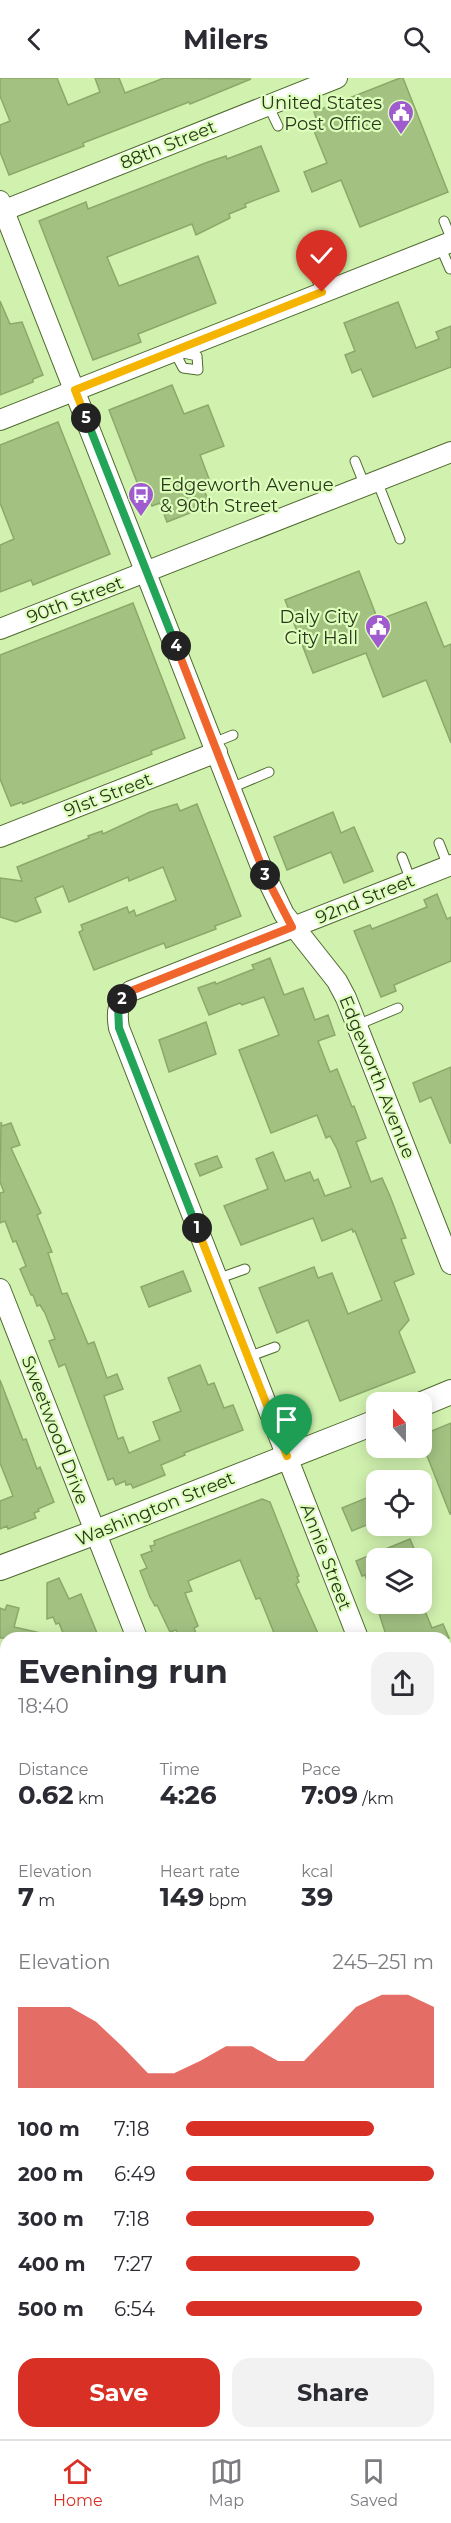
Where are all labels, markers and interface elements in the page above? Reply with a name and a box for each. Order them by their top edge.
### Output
icon: back [18,23,51,56]
text: Milers [183,23,268,56]
icon: search [400,23,433,56]
place label: United States Post Office [261,92,382,135]
public building icon: United States Post Office [386,98,416,136]
street label: 88th Street [117,116,219,174]
pin [296,230,347,292]
icon: check [305,239,338,272]
pin: 5 [71,403,101,433]
text: 5 [81,408,91,427]
place label: Edgeworth Avenue & 90th Street [160,474,334,517]
bus stop icon: Edgeworth Avenue & 90th Street [126,480,156,518]
street label: 90th Street [24,572,126,628]
place label: Daly City City Hall [279,606,358,649]
public building icon: Daly City City Hall [363,612,393,650]
pin: 4 [161,631,191,661]
text: 4 [170,636,182,655]
street label: 91st Street [61,768,155,822]
pin: 3 [250,860,280,890]
text: 3 [260,865,270,884]
street label: 92nd Street [312,869,418,929]
pin: 2 [107,984,137,1014]
text: 2 [117,989,127,1008]
street label: Edgeworth Avenue [334,992,420,1162]
pin: 1 [182,1213,212,1243]
text: 1 [194,1218,200,1237]
street label: Sweetwood Drive [17,1353,94,1508]
north arrow [366,1392,432,1458]
map controls [366,1392,432,1614]
pin [261,1394,312,1456]
icon: arrive [270,1403,303,1436]
street label: Washington Street [72,1467,238,1551]
button: locate [366,1470,432,1536]
street label: Annie Street [296,1501,356,1613]
button: layers [366,1548,432,1614]
text: Evening run [18,1651,228,1691]
button: share [371,1652,434,1715]
text: 18:40 [18,1694,69,1718]
text: Distance [18,1760,88,1779]
text: Time [160,1760,200,1779]
text: Pace [301,1760,341,1779]
text: 0.62 [18,1779,74,1811]
text: 4:26 [160,1779,217,1811]
text: 7:09 [301,1779,358,1811]
text: km [74,1789,104,1808]
text: /km [358,1789,394,1808]
text: Elevation [18,1862,92,1881]
text: Heart rate [160,1862,240,1881]
text: kcal [301,1862,333,1881]
text: 7 [18,1881,34,1913]
text: 149 [160,1881,204,1913]
text: 39 [301,1881,333,1913]
text: m [34,1891,55,1910]
text: bpm [204,1891,247,1910]
text: Elevation [18,1950,110,1974]
text: 245–251 m [332,1950,434,1974]
text: 100 m [18,2117,80,2141]
text: 7:18 [114,2117,150,2141]
text: 200 m [18,2162,84,2186]
text: 6:49 [114,2162,156,2186]
text: 300 m [18,2207,84,2231]
text: 7:18 [114,2207,150,2231]
text: 400 m [18,2252,86,2276]
text: 7:27 [114,2252,153,2276]
text: 500 m [18,2297,84,2321]
text: 6:54 [114,2297,155,2321]
button: Save [18,2358,220,2427]
button: Share [232,2358,434,2427]
tab: Home [53,2455,103,2510]
tab: Map [209,2455,244,2510]
tab: Saved [350,2455,398,2510]

